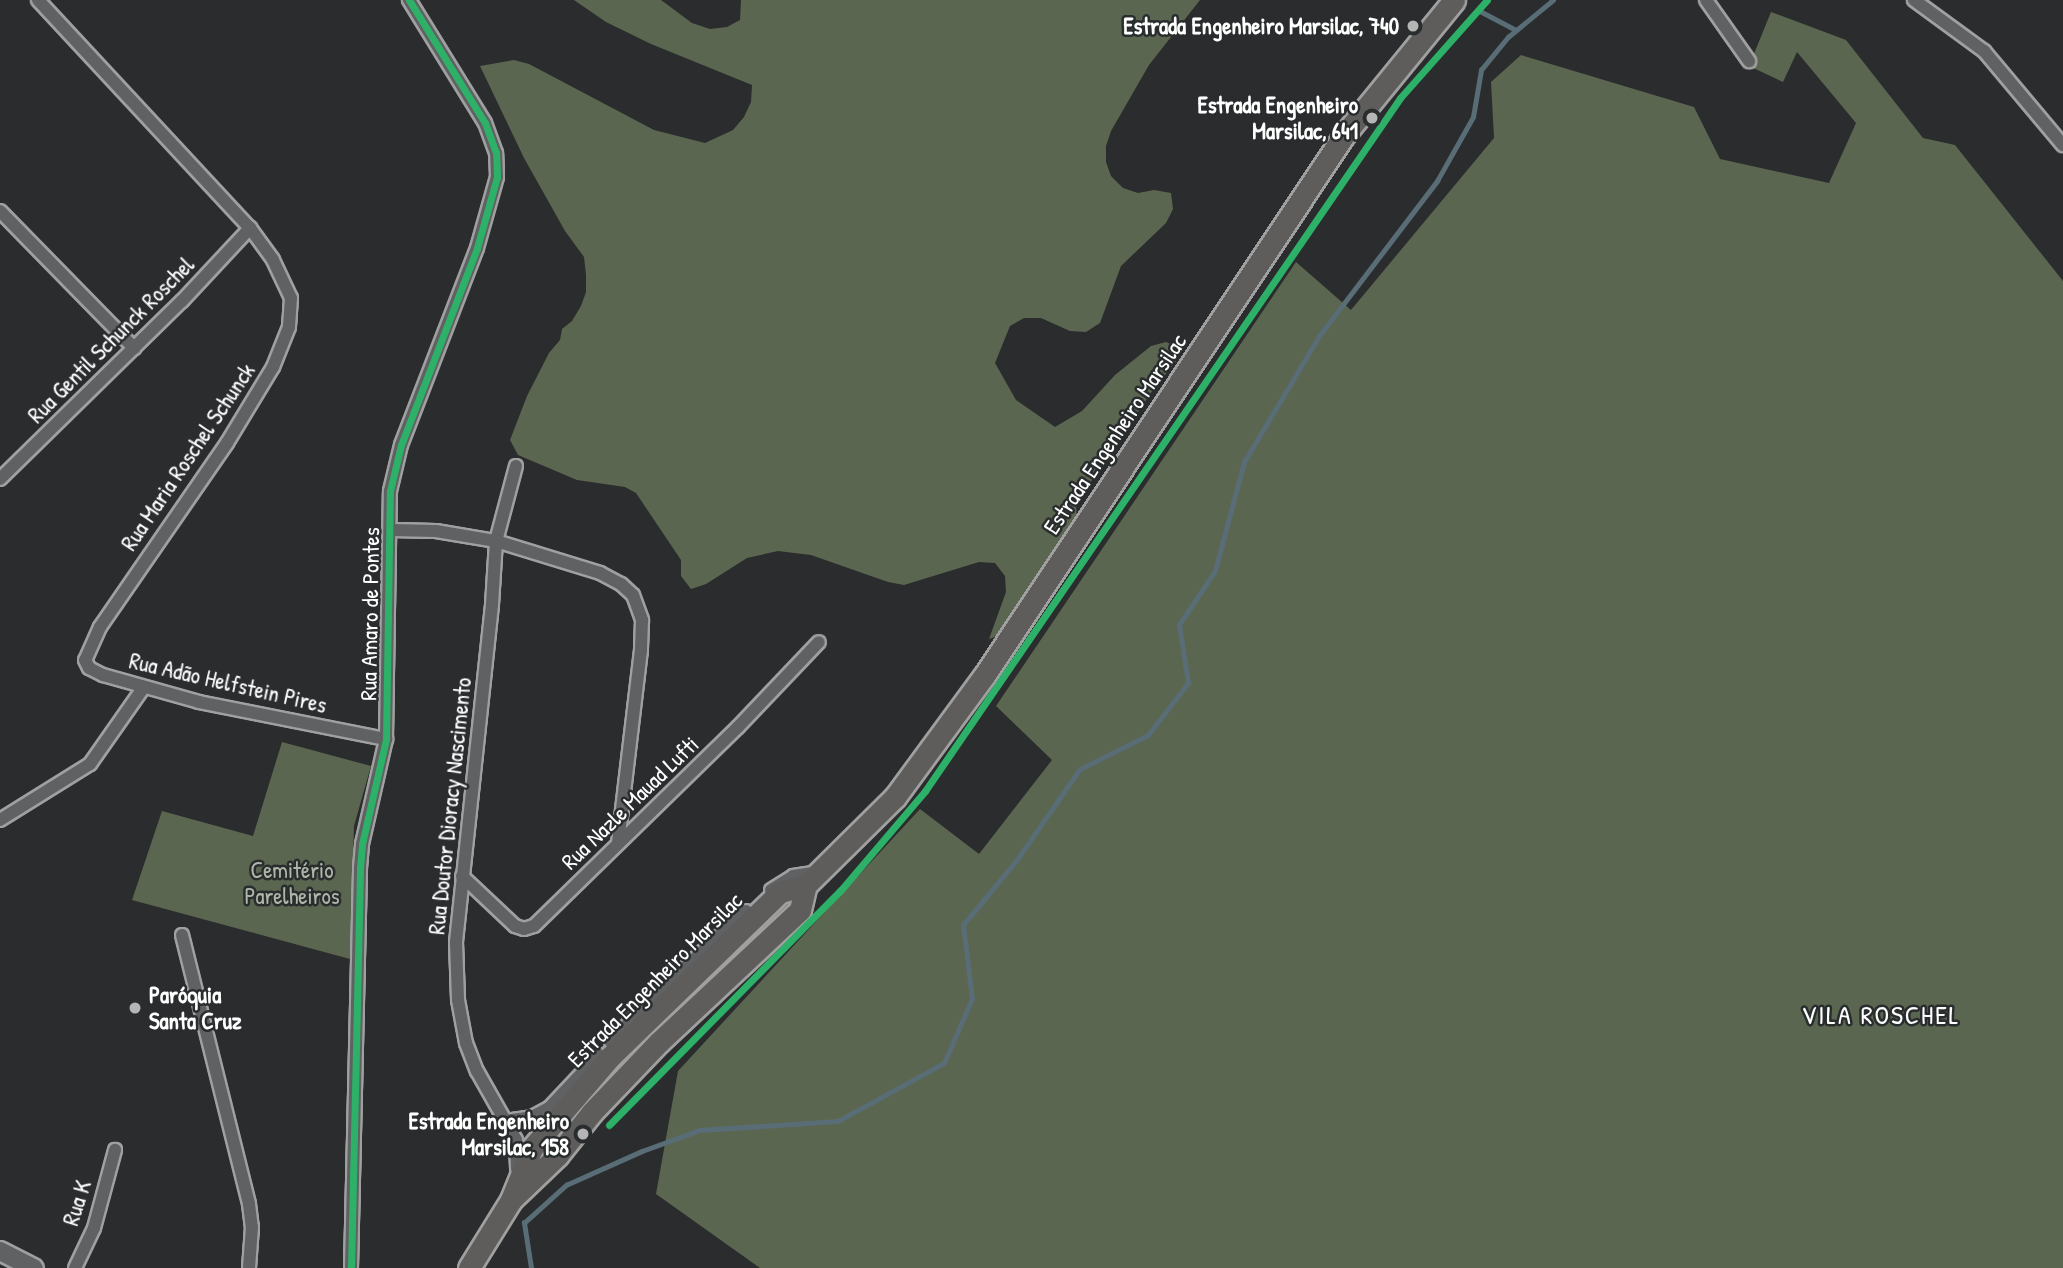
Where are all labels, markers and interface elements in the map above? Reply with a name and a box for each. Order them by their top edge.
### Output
place label: Estrada Engenheiro Marsilac, 740 [1123,12,1399,40]
marker: Estrada Engenheiro Marsilac, 740 [1405,18,1421,34]
place label: Estrada Engenheiro Marsilac, 641 [1197,91,1358,145]
marker: Estrada Engenheiro Marsilac, 641 [1364,110,1380,126]
street label: Rua Gentil Schunck Roschel [22,251,200,429]
street label: Estrada Engenheiro Marsilac [1038,329,1192,539]
street label: Rua Maria Roschel Schunck [115,358,261,556]
street label: Rua Amaro de Pontes [355,527,385,701]
street label: Rua Adão Helfstein Pires [127,647,329,719]
street label: Rua Doutor Dioracy Nascimento [423,676,477,936]
street label: Rua Nazle Mauad Lufti [556,731,704,875]
park label: Cemitério Parelheiros [244,856,340,910]
street label: Estrada Engenheiro Marsilac [562,887,748,1073]
place label: Paróquia Santa Cruz [149,981,242,1035]
district label: VILA ROSCHEL [1803,999,1959,1031]
marker: Paróquia Santa Cruz [127,1000,143,1016]
place label: Estrada Engenheiro Marsilac, 158 [408,1107,569,1161]
marker: Estrada Engenheiro Marsilac, 158 [575,1126,591,1142]
street label: Rua K [57,1177,97,1229]

